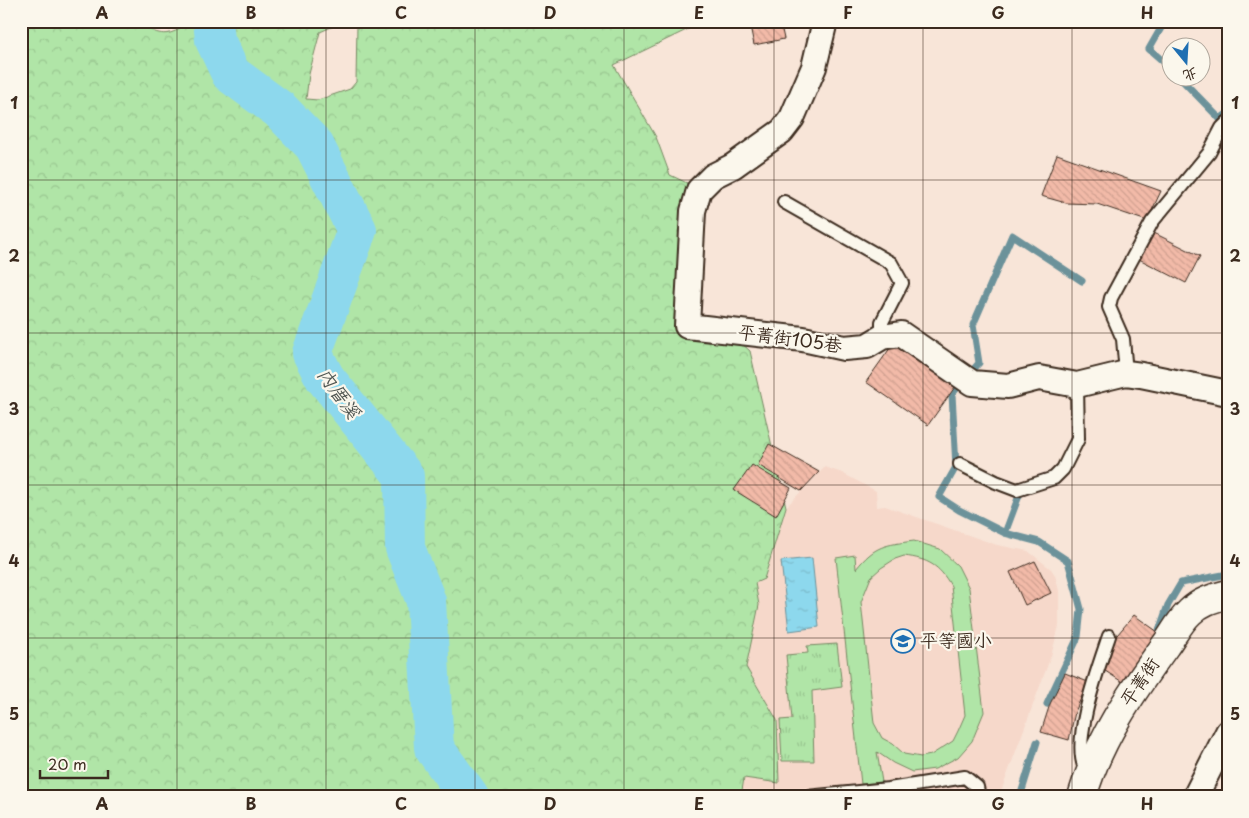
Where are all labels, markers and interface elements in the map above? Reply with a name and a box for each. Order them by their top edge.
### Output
text: A [96,0,109,24]
text: B [246,0,257,24]
text: C [395,0,407,24]
text: D [544,0,556,24]
text: E [694,0,704,24]
text: F [843,0,853,24]
text: G [991,0,1005,24]
text: H [1141,0,1153,24]
north arrow [1162,38,1212,88]
text: 北 [1180,63,1200,87]
text: 1 [10,90,18,114]
text: 1 [1231,90,1239,114]
text: 2 [8,243,20,267]
text: 2 [1229,243,1241,267]
street label: 平菁街105巷 [737,317,844,358]
water label: 內厝溪 [312,361,368,425]
text: 3 [9,396,19,420]
text: 3 [1230,396,1240,420]
text: 4 [9,548,20,572]
text: 4 [1230,548,1241,572]
place label: 平等國小 [920,626,992,653]
school or university icon: 平等國小 [890,628,916,654]
street label: 平菁街 [1112,651,1165,711]
text: 5 [9,701,19,725]
text: 5 [1230,701,1240,725]
scale bar [40,748,108,780]
text: 20 m [48,752,87,775]
text: A [96,791,109,815]
text: B [246,791,257,815]
text: C [395,791,407,815]
text: D [544,791,556,815]
text: E [694,791,704,815]
text: F [843,791,853,815]
text: G [991,791,1005,815]
text: H [1141,791,1153,815]

